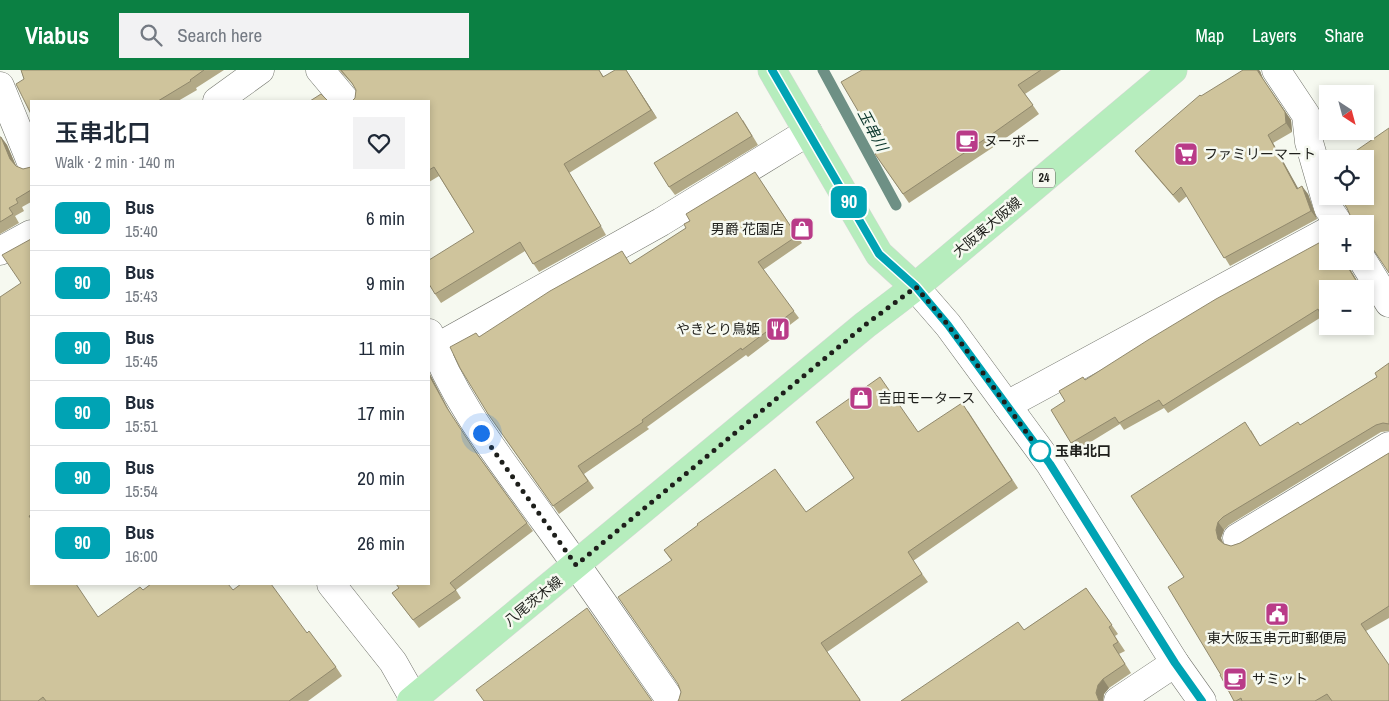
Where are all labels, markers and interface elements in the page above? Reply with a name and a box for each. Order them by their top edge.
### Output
search box [119,13,469,58]
text: Viabus [25,19,89,51]
icon: search [137,21,165,49]
text: Search here [177,22,262,48]
text: Map [1196,23,1224,48]
text: Layers [1252,23,1297,48]
text: Share [1325,23,1364,48]
north arrow [1319,85,1374,140]
map controls [1319,85,1374,335]
water label: 玉串川 [853,105,894,157]
text: 玉串北口 [55,116,151,148]
button: heart [353,117,405,169]
cafe icon: ヌーボー [954,128,980,154]
place label: ヌーボー [984,132,1040,150]
supermarket icon: ファミリーマート [1173,141,1199,167]
place label: ファミリーマート [1204,145,1316,163]
button: locate [1319,150,1374,205]
text: Walk · 2 min · 140 m [55,151,175,173]
road number: 24 [1033,169,1055,188]
line badge: 90 [826,186,872,218]
text: 90 [841,189,857,214]
street label: 大阪東大阪線 [949,193,1025,261]
text: Bus [125,194,154,220]
text: 90 [74,205,91,230]
text: 6 min [366,205,405,231]
button: + [1319,215,1374,270]
shop icon: 男爵 花園店 [789,216,815,242]
text: 15:40 [125,220,158,242]
place label: 男爵 花園店 [711,220,784,238]
text: Bus [125,259,154,285]
text: 90 [74,270,91,295]
text: 9 min [366,270,405,296]
button: − [1319,280,1374,335]
text: 15:43 [125,285,158,307]
restaurant icon: やきとり鳥姫 [765,316,791,342]
place label: やきとり鳥姫 [676,320,760,338]
text: Bus [125,324,154,350]
text: 90 [74,335,91,360]
text: 11 min [359,335,405,361]
text: 15:45 [125,350,158,372]
shop icon: 吉田モータース [848,385,874,411]
text: Bus [125,389,154,415]
place label: 吉田モータース [878,389,975,407]
text: 90 [74,400,91,425]
text: 17 min [357,400,405,426]
text: 15:51 [125,415,158,437]
your location [469,421,494,446]
marker: 玉串北口 [1029,440,1051,462]
place label: 玉串北口 [1055,442,1111,460]
text: Bus [125,454,154,480]
text: 90 [74,465,91,490]
text: 20 min [357,465,405,491]
text: 15:54 [125,480,158,502]
text: Bus [125,519,154,545]
text: 90 [74,530,91,555]
text: 26 min [357,530,405,556]
text: 16:00 [125,545,158,567]
street label: 八尾茨木線 [500,572,566,630]
public building icon: 東大阪玉串元町郵便局 [1264,601,1290,627]
place label: 東大阪玉串元町郵便局 [1207,629,1347,647]
cafe icon: サミット [1222,666,1248,692]
place label: サミット [1252,670,1308,688]

